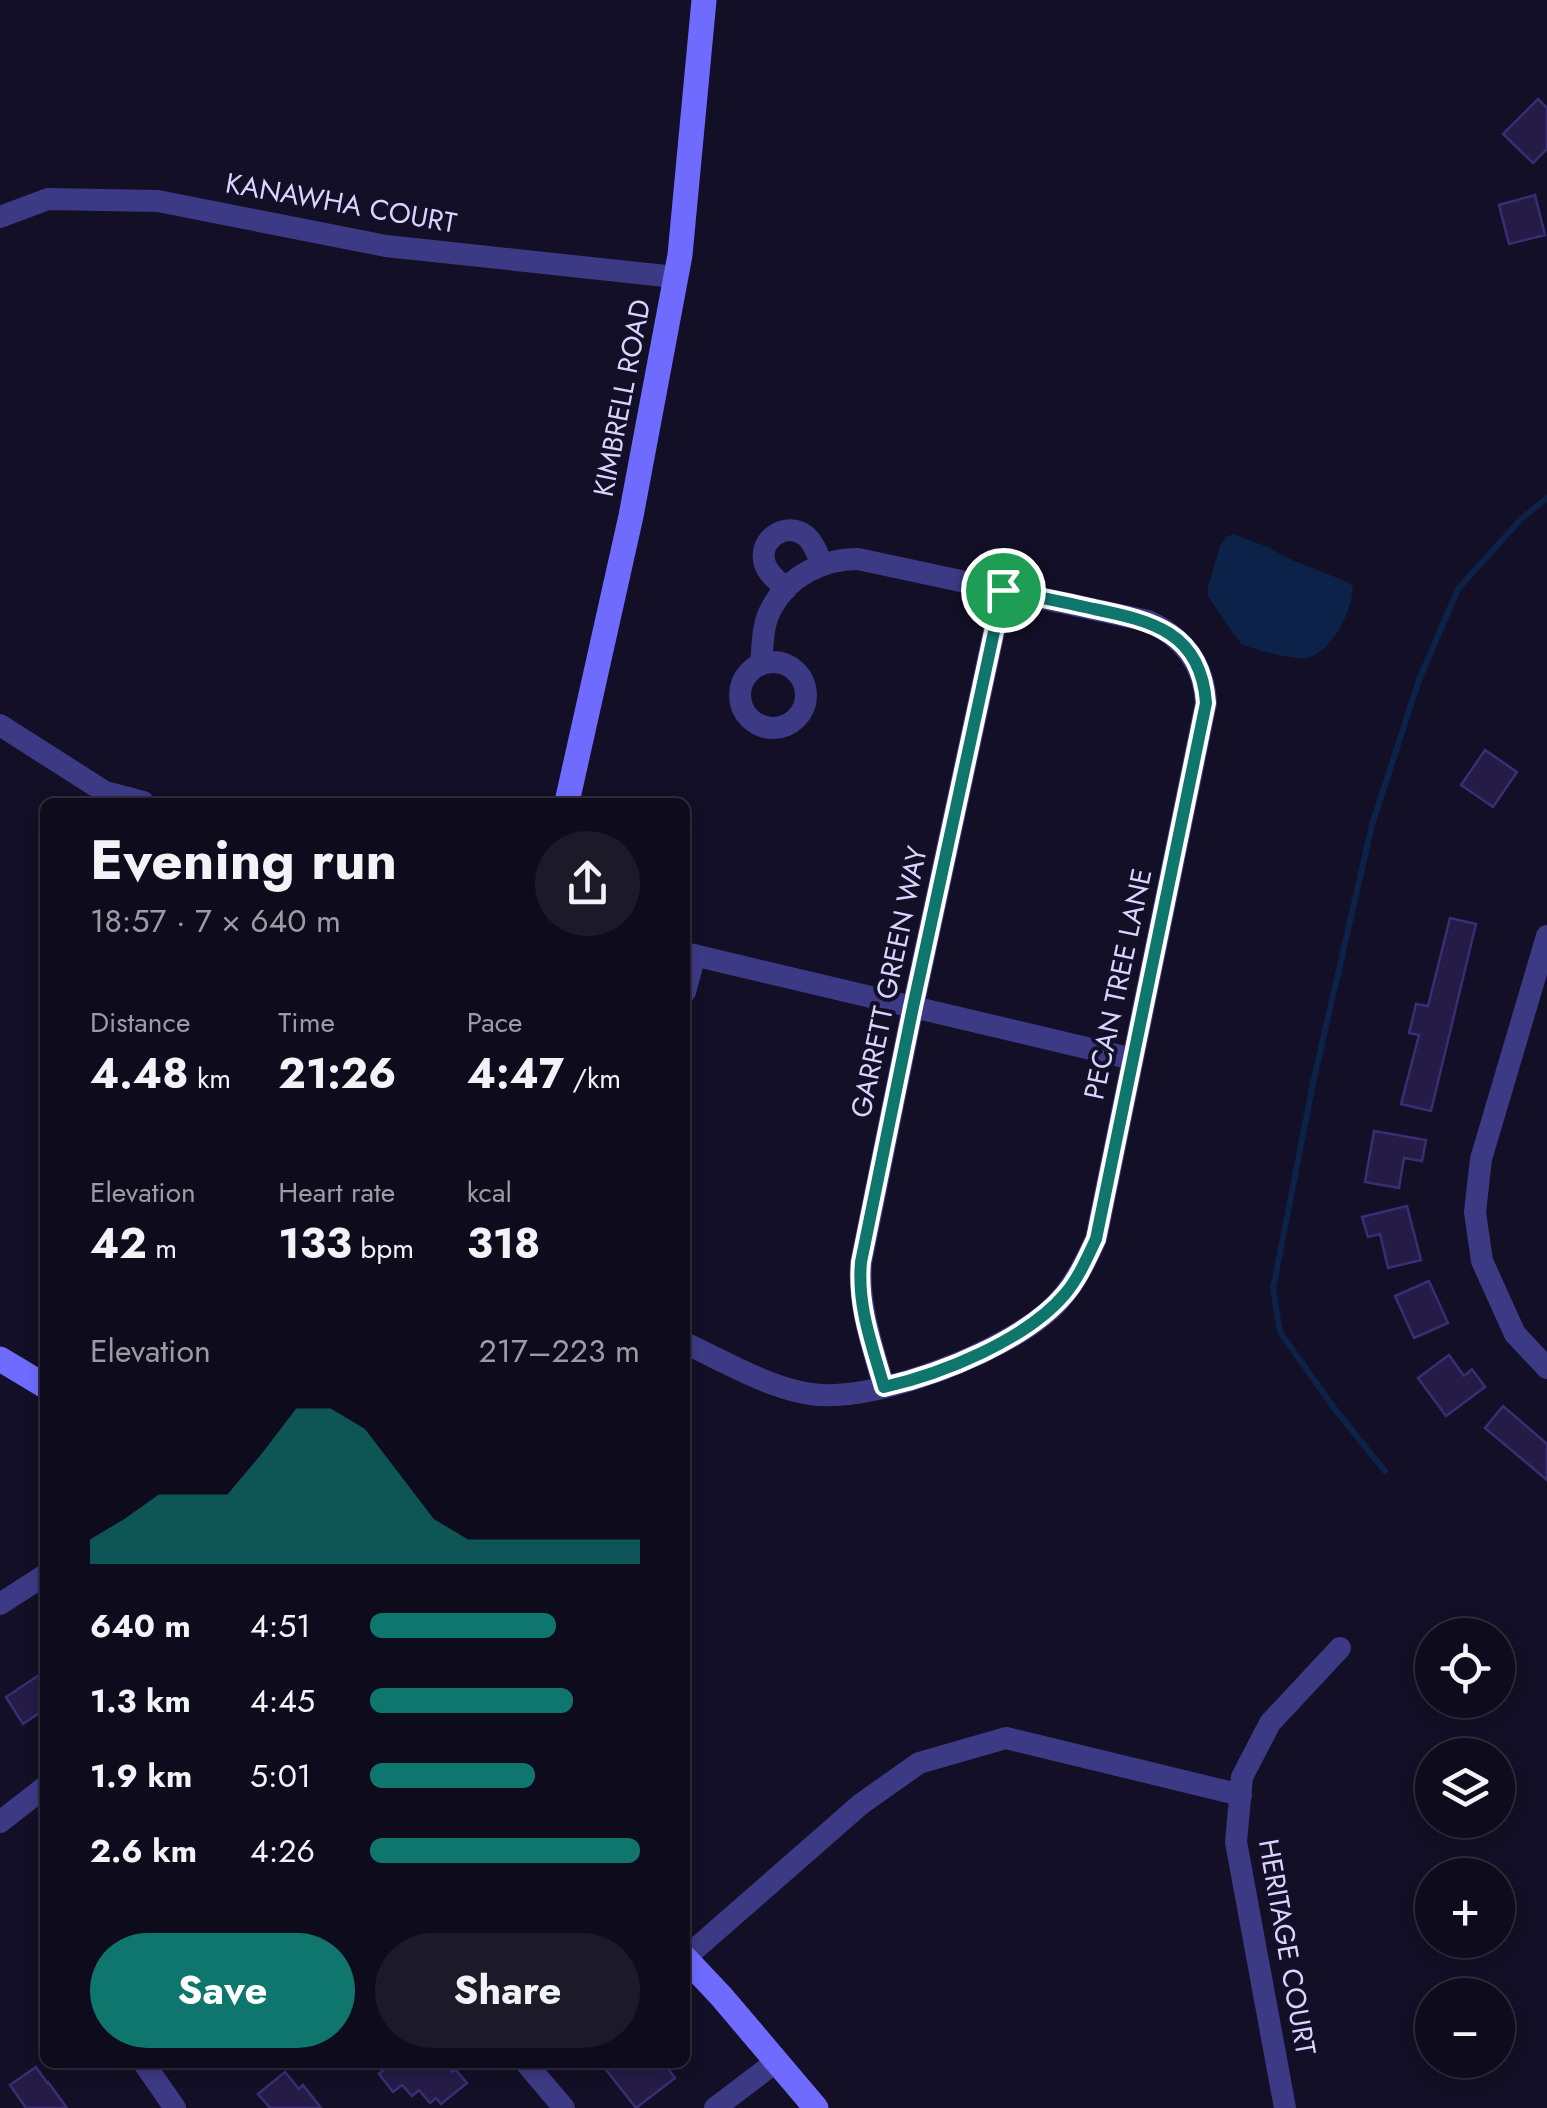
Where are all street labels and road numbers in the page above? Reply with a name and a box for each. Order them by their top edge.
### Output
street label: KANAWHA COURT [222,163,460,243]
street label: KIMBRELL ROAD [583,296,661,500]
street label: GARRETT GREEN WAY [840,842,938,1122]
street label: PECAN TREE LANE [1074,865,1162,1103]
street label: HERITAGE COURT [1248,1836,1326,2058]

